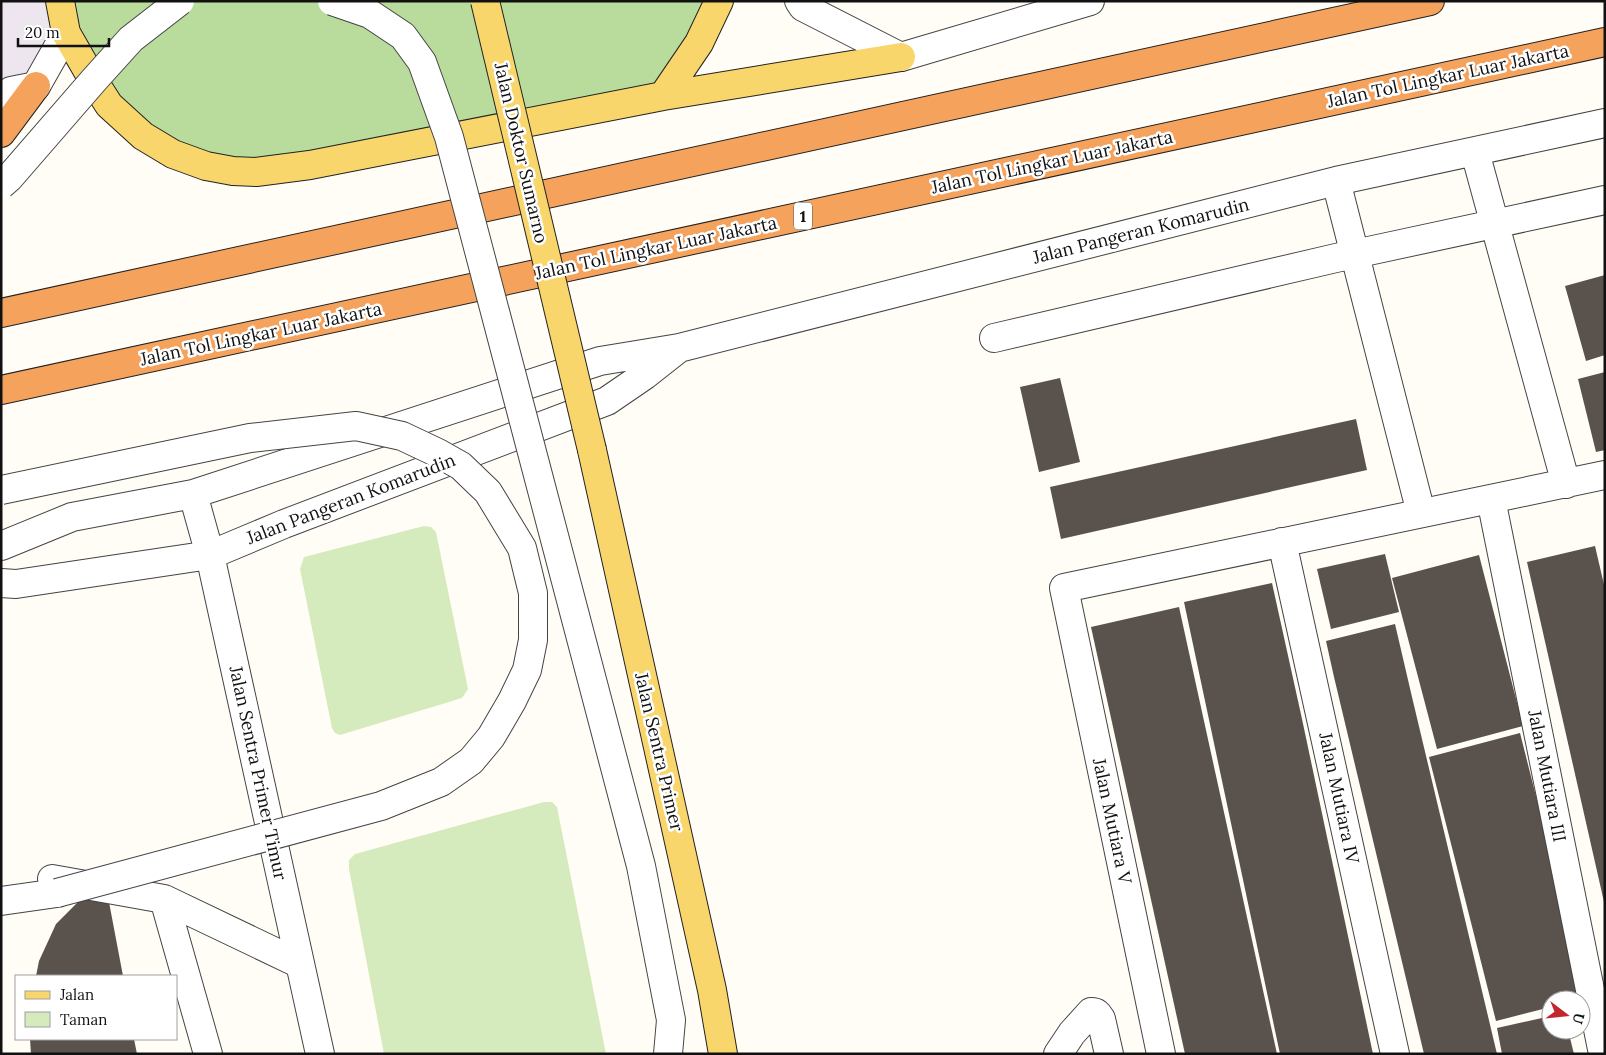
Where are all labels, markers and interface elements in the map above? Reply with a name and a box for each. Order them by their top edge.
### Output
scale bar [18,15,109,47]
text: 20 m [25,23,60,42]
street label: Jalan Tol Lingkar Luar Jakarta [1324,39,1571,113]
street label: Jalan Doktor Sumarno [489,59,553,245]
street label: Jalan Tol Lingkar Luar Jakarta [928,125,1175,199]
street label: Jalan Pangeran Komarudin [1029,192,1251,269]
road number: 1 [794,202,812,230]
street label: Jalan Tol Lingkar Luar Jakarta [532,211,779,285]
street label: Jalan Tol Lingkar Luar Jakarta [137,297,384,371]
street label: Jalan Pangeran Komarudin [242,448,459,549]
street label: Jalan Sentra Primer Timur [224,663,292,882]
street label: Jalan Sentra Primer [630,669,689,834]
street label: Jalan Mutiara III [1523,707,1572,844]
street label: Jalan Mutiara IV [1314,729,1365,867]
street label: Jalan Mutiara V [1088,755,1137,887]
legend [15,975,178,1040]
text: Jalan [59,985,94,1004]
north arrow [1541,990,1591,1040]
text: Taman [60,1010,107,1029]
text: U [1568,1011,1589,1027]

